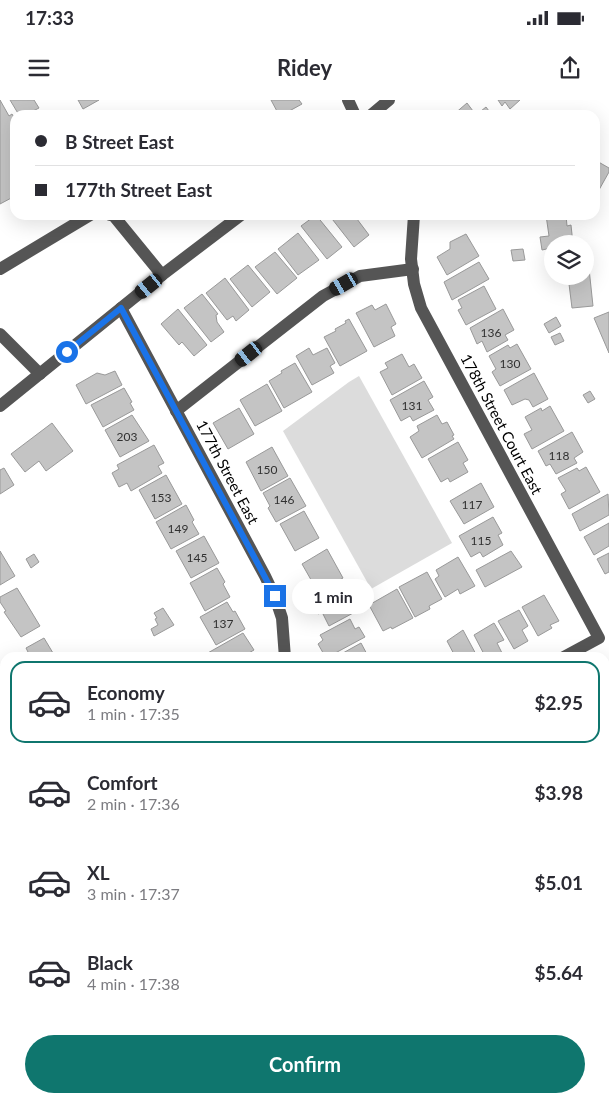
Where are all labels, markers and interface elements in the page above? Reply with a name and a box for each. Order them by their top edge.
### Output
text: 17:33 [25,6,74,29]
icon: menu [25,54,53,82]
text: Ridey [277,54,332,81]
icon: share [556,54,584,82]
text: B Street East [65,130,174,153]
text: 177th Street East [65,178,212,201]
map controls [544,235,594,285]
button: layers [544,235,594,285]
car [327,270,360,298]
car [132,271,165,301]
house number: 136 [481,325,501,340]
car [232,339,265,369]
route start [56,341,78,363]
street label: 178th Street Court East [457,351,547,498]
house number: 130 [500,356,520,371]
house number: 131 [402,398,422,413]
street label: 177th Street East [193,417,263,528]
house number: 203 [117,429,137,444]
house number: 118 [549,448,569,463]
house number: 150 [257,462,277,477]
house number: 153 [151,490,171,505]
house number: 146 [274,492,294,507]
house number: 117 [462,497,482,512]
house number: 149 [168,521,188,536]
house number: 115 [471,533,491,548]
house number: 145 [187,550,207,565]
callout: 1 min [292,578,375,614]
route end [264,585,286,607]
text: 1 min [313,587,353,606]
house number: 137 [213,616,233,631]
icon: car [27,680,72,725]
text: Economy [87,681,165,704]
text: $2.95 [534,691,583,714]
text: 1 min · 17:35 [87,704,180,723]
icon: car [27,770,72,815]
text: Comfort [87,771,158,794]
text: $3.98 [534,781,583,804]
text: 2 min · 17:36 [87,794,180,813]
icon: car [27,860,72,905]
text: XL [87,861,110,884]
text: $5.01 [534,871,583,894]
text: 3 min · 17:37 [87,884,180,903]
icon: car [27,950,72,995]
text: Black [87,951,133,974]
text: $5.64 [534,961,583,984]
text: 4 min · 17:38 [87,974,180,993]
button: Confirm [25,1035,585,1093]

